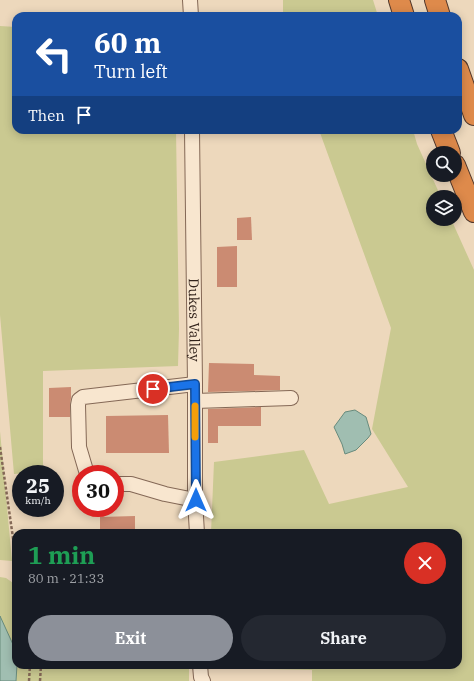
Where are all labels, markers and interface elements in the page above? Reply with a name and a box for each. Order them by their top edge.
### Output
text: 60 m [94,24,161,61]
icon: left [28,28,80,80]
text: Turn left [94,60,168,83]
icon: arrive [73,104,95,126]
text: Then [28,106,65,125]
map controls [426,146,462,226]
button: search [426,146,462,182]
button: layers [426,190,462,226]
street label: Dukes Valley [185,278,204,362]
pin [136,372,170,406]
icon: arrive [142,378,164,400]
speed limit sign: 30 [72,465,124,517]
text: 25 [26,472,50,499]
position arrow [175,479,217,521]
text: km/h [25,494,51,507]
text: 1 min [28,539,95,571]
button: close [404,542,446,584]
text: 80 m · 21:33 [28,570,104,587]
button: Exit [28,615,233,661]
button: Share [241,615,446,661]

